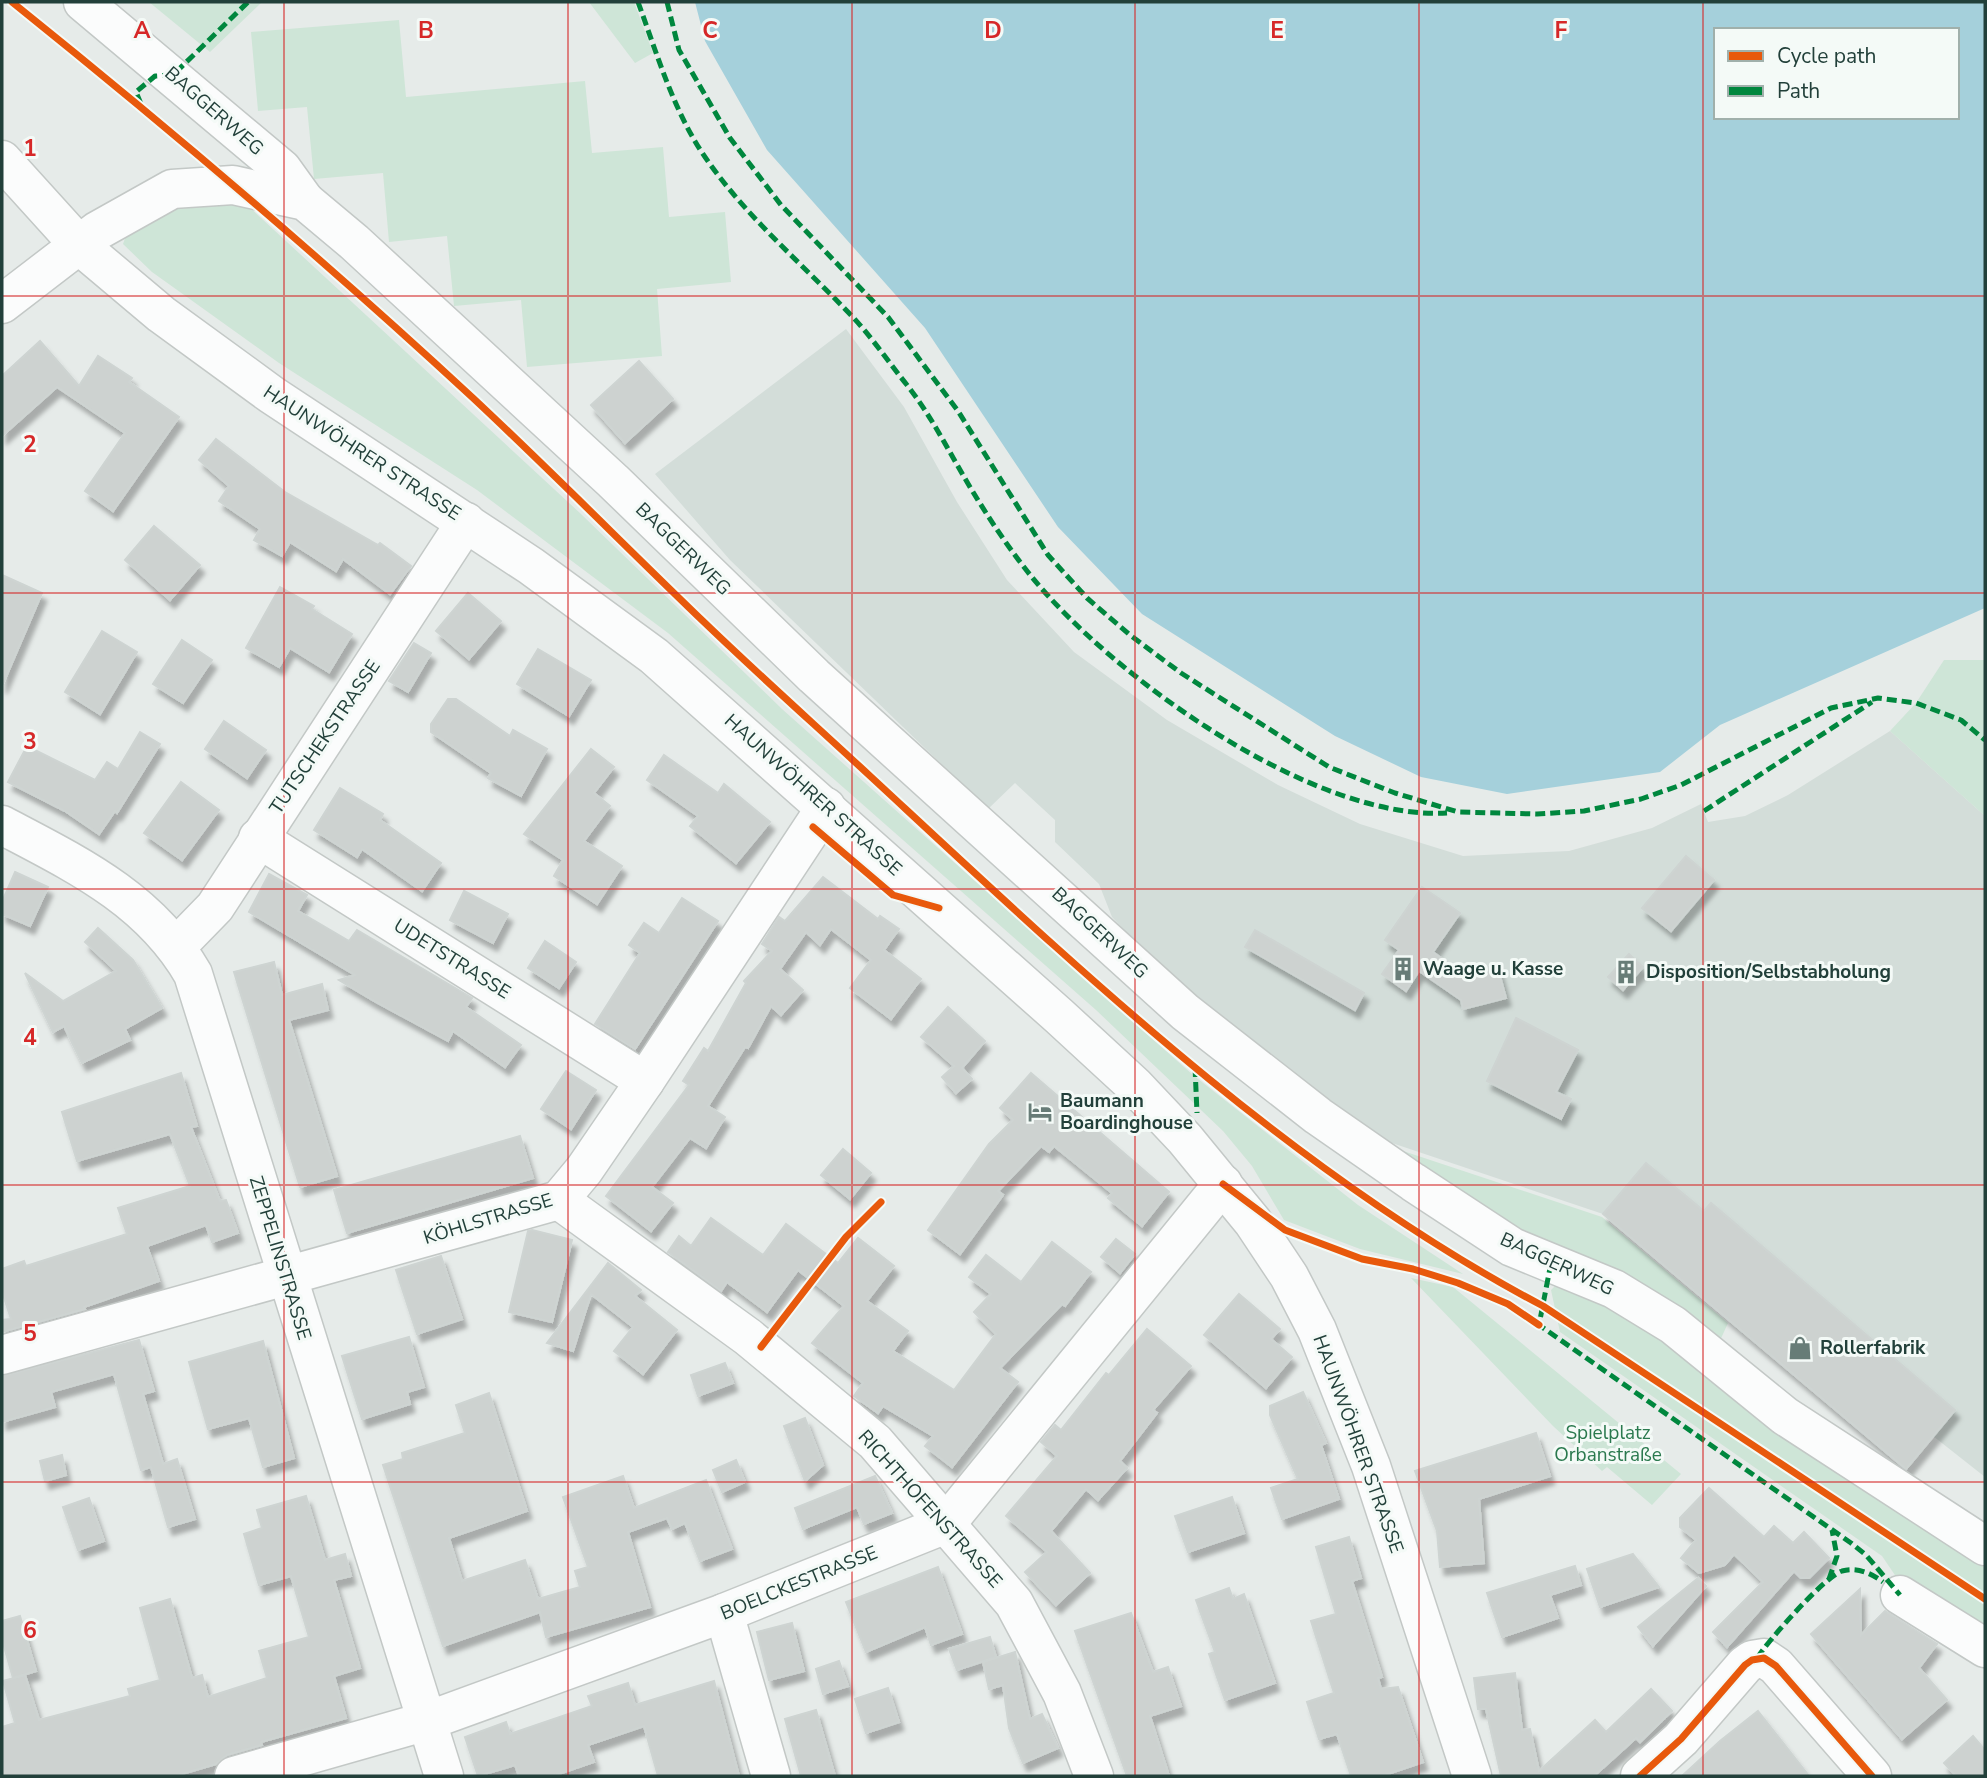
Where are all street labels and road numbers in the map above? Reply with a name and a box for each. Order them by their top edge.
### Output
street label: BAGGERWEG [159,61,269,161]
street label: HAUNWÖHRER STRASSE [258,379,466,527]
street label: BAGGERWEG [630,497,736,601]
street label: TUTSCHEKSTRASSE [264,655,386,819]
street label: HAUNWÖHRER STRASSE [719,708,907,882]
street label: BAGGERWEG [1046,881,1154,985]
street label: UDETSTRASSE [389,913,515,1005]
street label: ZEPPELINSTRASSE [243,1173,317,1343]
street label: KÖHLSTRASSE [420,1187,556,1251]
street label: BAGGERWEG [1496,1226,1618,1302]
street label: HAUNWÖHRER STRASSE [1306,1331,1410,1557]
street label: RICHTHOFENSTRASSE [852,1424,1008,1594]
street label: BOELCKESTRASSE [717,1540,881,1626]

